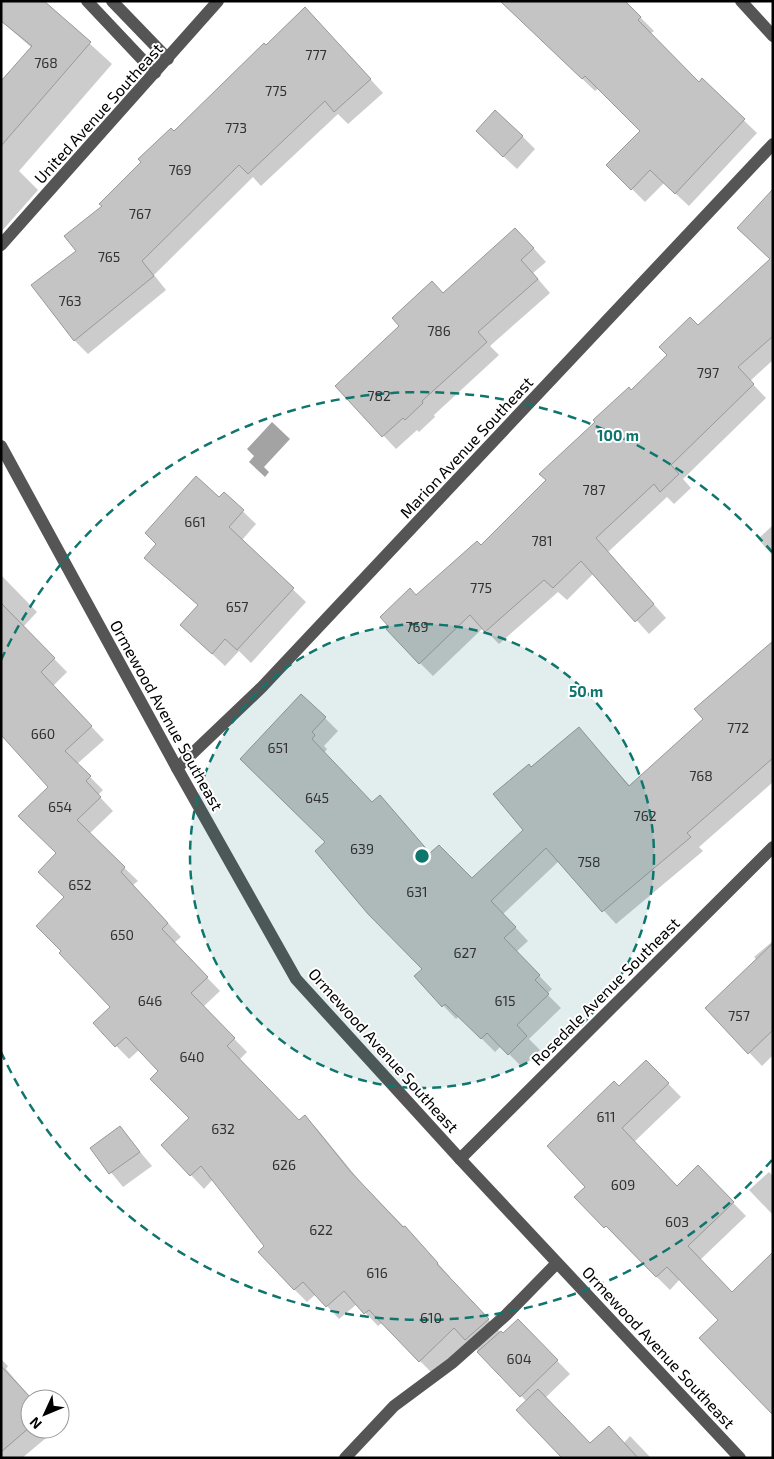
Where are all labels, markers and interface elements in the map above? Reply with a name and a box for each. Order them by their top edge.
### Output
street label: United Avenue Southeast [30,39,166,187]
house number: 777 [305,46,327,63]
house number: 768 [34,54,58,71]
house number: 775 [265,82,287,99]
house number: 773 [225,119,247,136]
house number: 769 [168,161,192,178]
house number: 767 [129,205,151,222]
house number: 765 [98,248,120,265]
house number: 763 [59,292,81,309]
house number: 786 [427,322,451,339]
house number: 797 [697,364,719,381]
street label: Marion Avenue Southeast [396,372,536,522]
house number: 782 [367,387,391,404]
text: 100 m [597,426,639,444]
house number: 787 [583,481,605,498]
house number: 661 [184,513,206,530]
house number: 781 [531,532,553,549]
house number: 775 [470,579,492,596]
house number: 657 [226,598,248,615]
street label: Ormewood Avenue Southeast [107,616,227,814]
house number: 769 [405,618,429,635]
text: 50 m [569,682,603,700]
house number: 772 [727,719,749,736]
house number: 660 [31,725,55,742]
house number: 651 [267,739,289,756]
house number: 768 [689,767,713,784]
house number: 645 [305,789,329,806]
house number: 654 [48,798,72,815]
house number: 762 [633,807,657,824]
house number: 639 [350,840,374,857]
centre of rings [413,847,431,865]
house number: 758 [577,853,601,870]
house number: 652 [68,876,92,893]
house number: 631 [406,883,428,900]
street label: Rosedale Avenue Southeast [527,913,683,1069]
house number: 650 [110,926,134,943]
house number: 627 [453,944,477,961]
street label: Ormewood Avenue Southeast [305,964,463,1136]
house number: 646 [138,992,162,1009]
house number: 615 [494,992,516,1009]
house number: 757 [728,1007,750,1024]
house number: 640 [179,1048,205,1065]
house number: 611 [596,1108,616,1125]
house number: 632 [211,1120,235,1137]
house number: 626 [272,1156,296,1173]
house number: 609 [611,1176,635,1193]
house number: 603 [665,1213,689,1230]
house number: 622 [309,1221,333,1238]
street label: Ormewood Avenue Southeast [579,1262,739,1432]
house number: 616 [366,1264,388,1281]
house number: 610 [420,1309,442,1326]
house number: 604 [506,1350,532,1367]
north arrow [20,1389,70,1439]
text: N [26,1414,45,1433]

